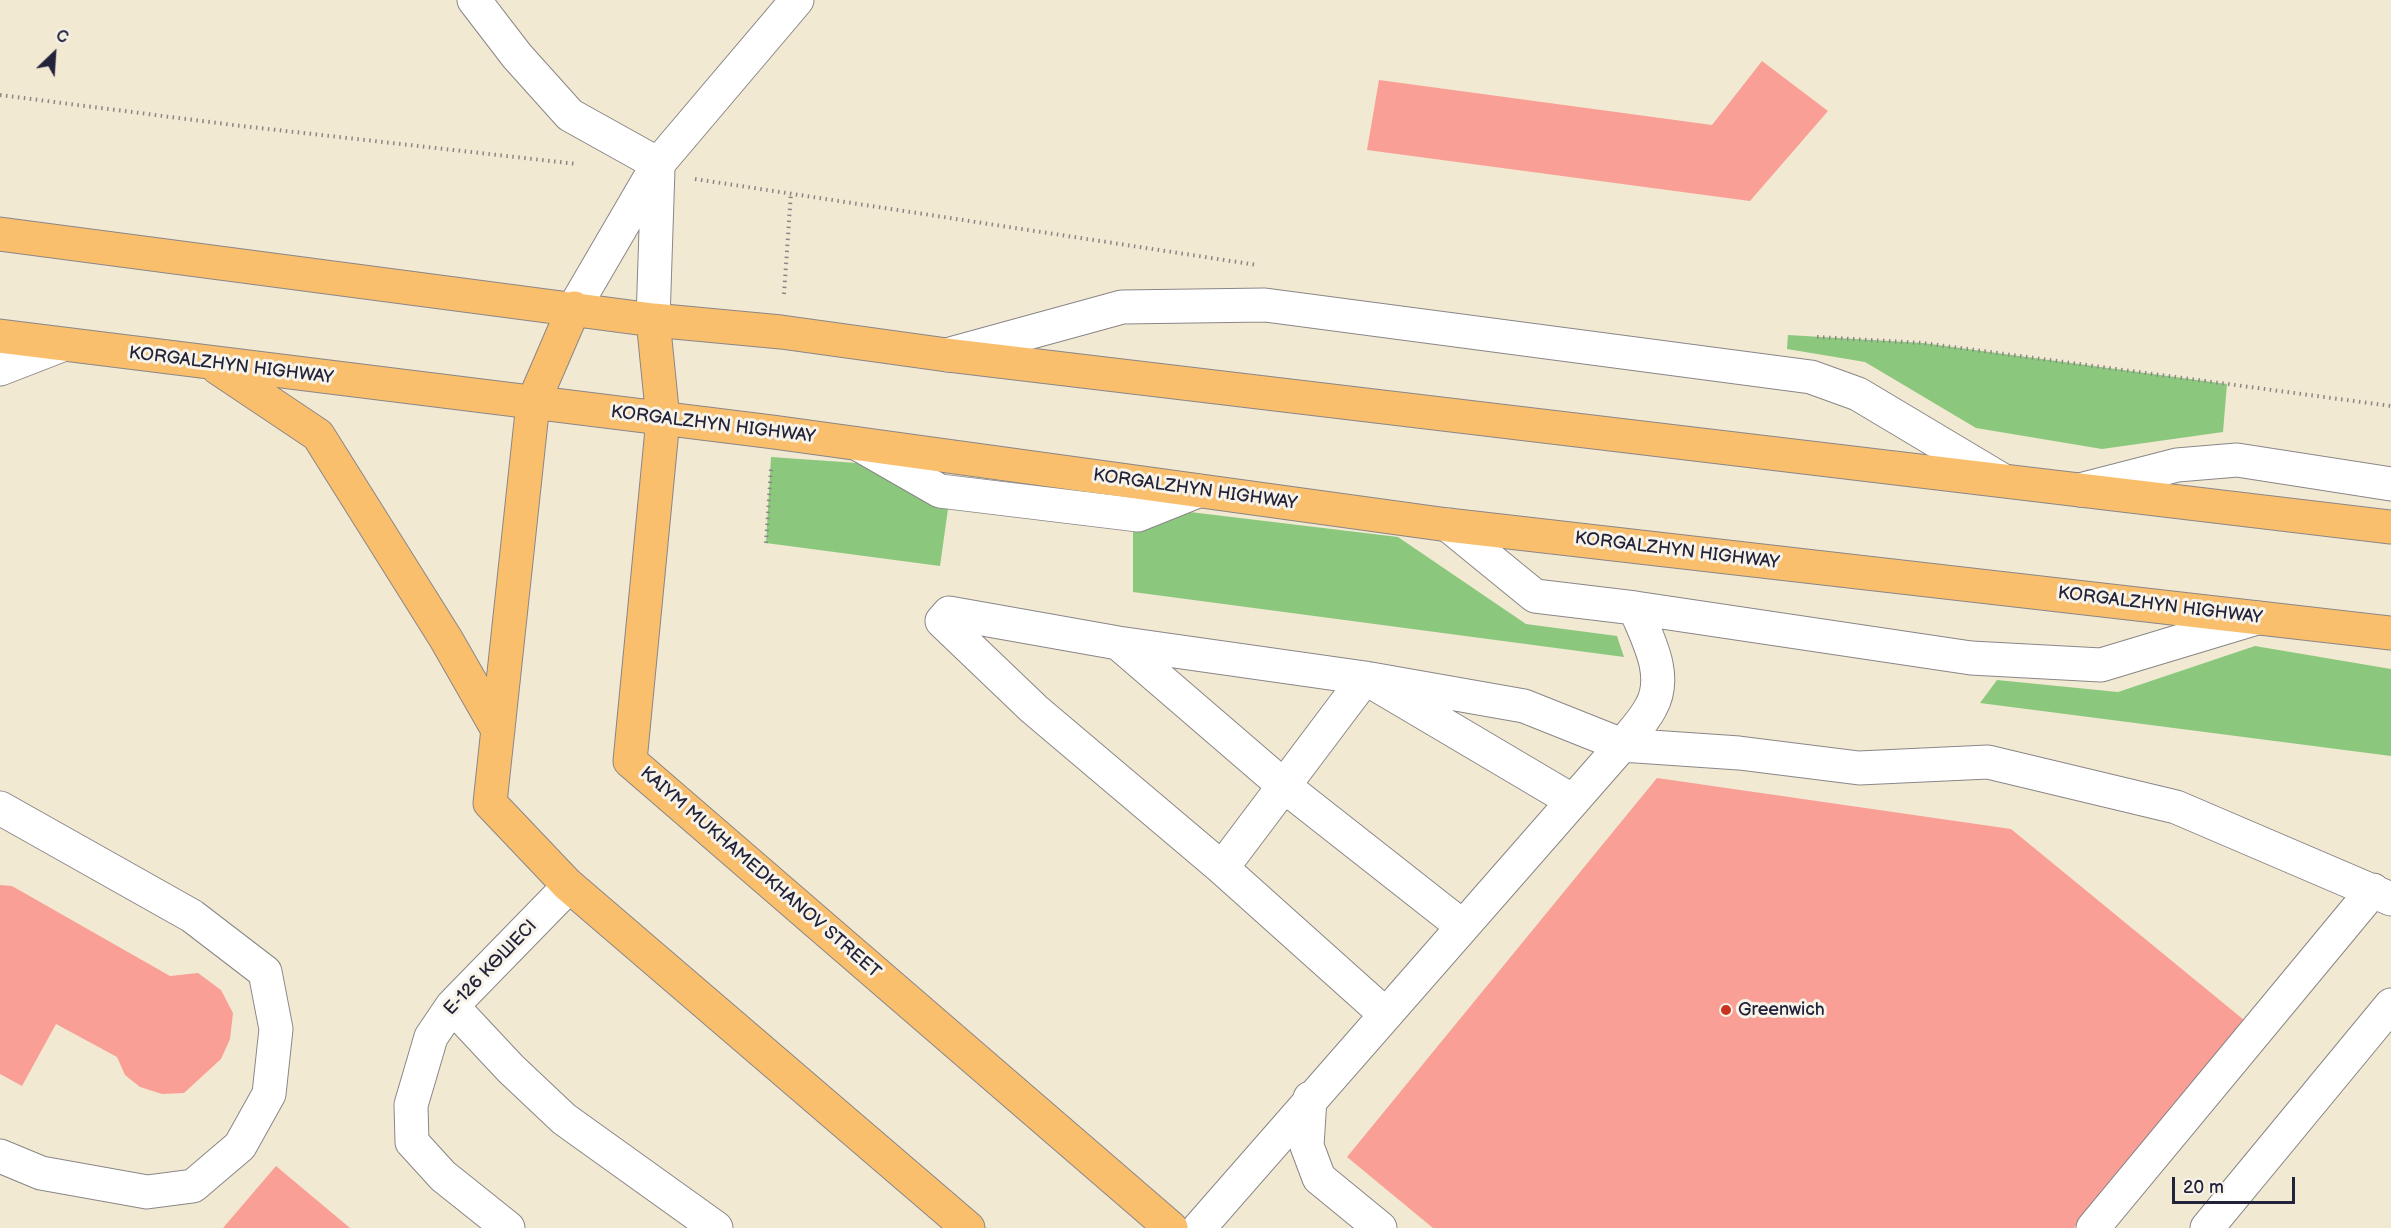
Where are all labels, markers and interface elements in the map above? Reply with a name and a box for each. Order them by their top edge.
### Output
north arrow [24,24,84,84]
text: С [53,26,71,48]
street label: KORGALZHYN HIGHWAY [127,343,335,389]
street label: KORGALZHYN HIGHWAY [609,402,817,448]
street label: KORGALZHYN HIGHWAY [1092,465,1298,515]
street label: KORGALZHYN HIGHWAY [1573,528,1781,574]
street label: KORGALZHYN HIGHWAY [2056,583,2264,629]
street label: KAIYM MUKHAMEDKHANOV STREET [635,763,885,983]
street label: Е-126 КӨШЕСІ [440,916,542,1020]
place label: Greenwich [1738,999,1825,1021]
marker: Greenwich [1719,1003,1733,1017]
scale bar [2175,1165,2298,1203]
text: 20 m [2183,1177,2224,1198]

